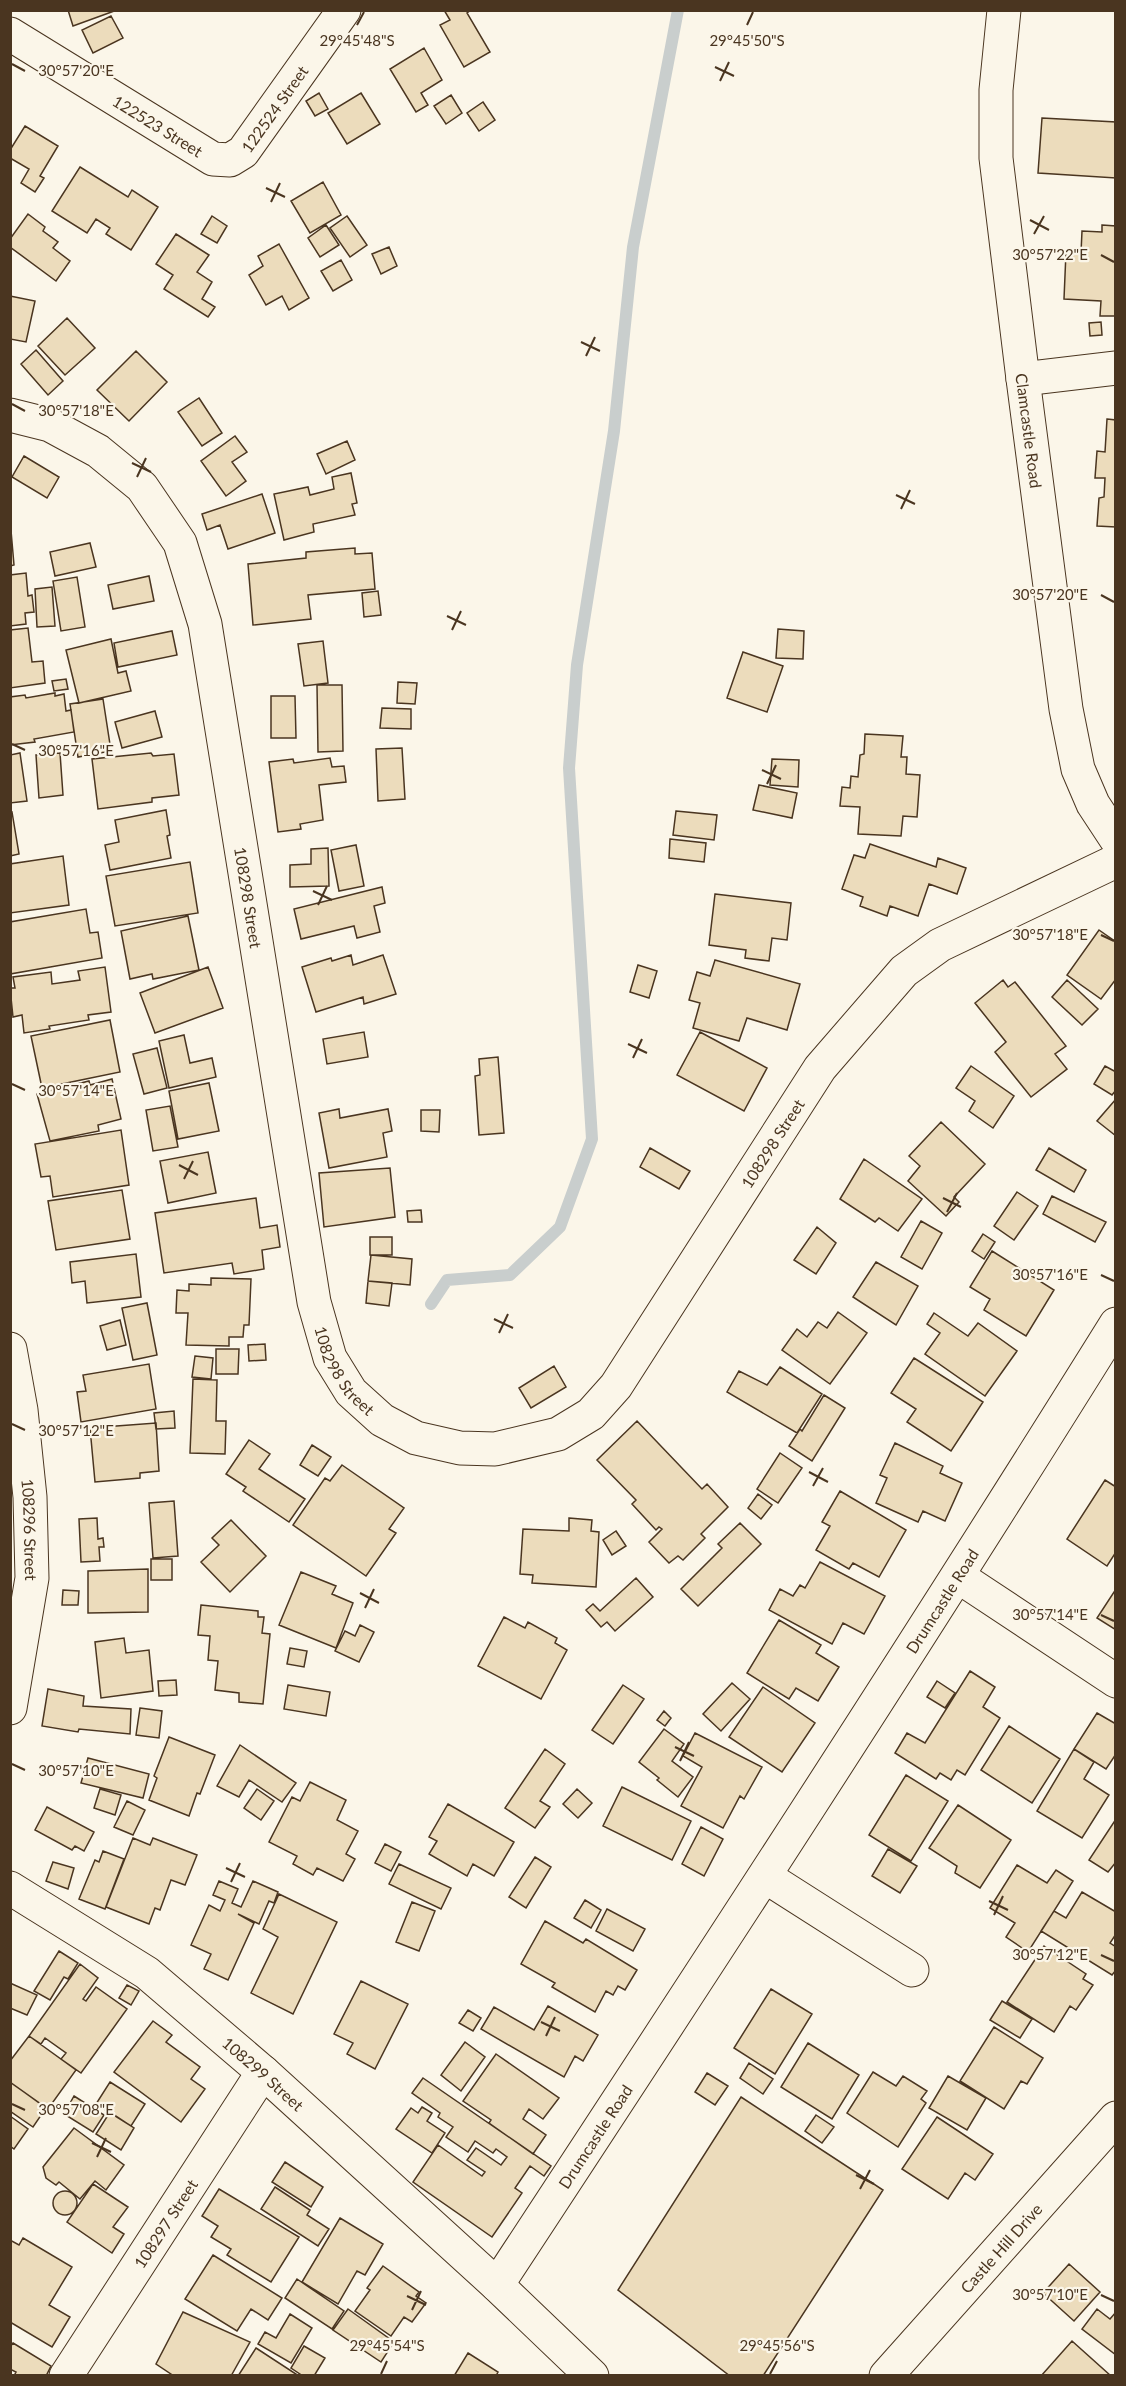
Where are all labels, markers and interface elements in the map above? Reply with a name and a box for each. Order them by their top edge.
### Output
text: 29°45'48"S [319,31,395,49]
text: 29°45'50"S [709,31,785,49]
text: 30°57'20"E [38,61,114,79]
street label: 122524 Street [237,61,311,156]
street label: 122523 Street [110,90,207,160]
text: 30°57'22"E [1012,245,1088,263]
street label: Clamcastle Road [1013,372,1047,489]
text: 30°57'18"E [38,401,114,419]
text: 30°57'20"E [1012,585,1088,603]
text: 30°57'16"E [38,741,114,759]
street label: 108298 Street [231,846,266,949]
text: 30°57'18"E [1012,925,1088,943]
text: 30°57'14"E [38,1081,114,1099]
street label: 108298 Street [736,1095,808,1191]
text: 30°57'16"E [1012,1265,1088,1283]
street label: 108298 Street [312,1324,379,1419]
text: 30°57'12"E [38,1421,114,1439]
street label: 108296 Street [19,1478,42,1581]
street label: Drumcastle Road [901,1545,982,1656]
text: 30°57'14"E [1012,1605,1088,1623]
text: 30°57'10"E [38,1761,114,1779]
text: 30°57'12"E [1012,1945,1088,1963]
street label: 108299 Street [219,2032,308,2114]
street label: Drumcastle Road [554,2081,635,2192]
text: 30°57'08"E [38,2100,114,2118]
street label: 108297 Street [129,2175,201,2271]
street label: Castle Hill Drive [956,2199,1045,2296]
text: 30°57'10"E [1012,2285,1088,2303]
text: 29°45'54"S [349,2336,425,2354]
text: 29°45'56"S [739,2336,815,2354]

